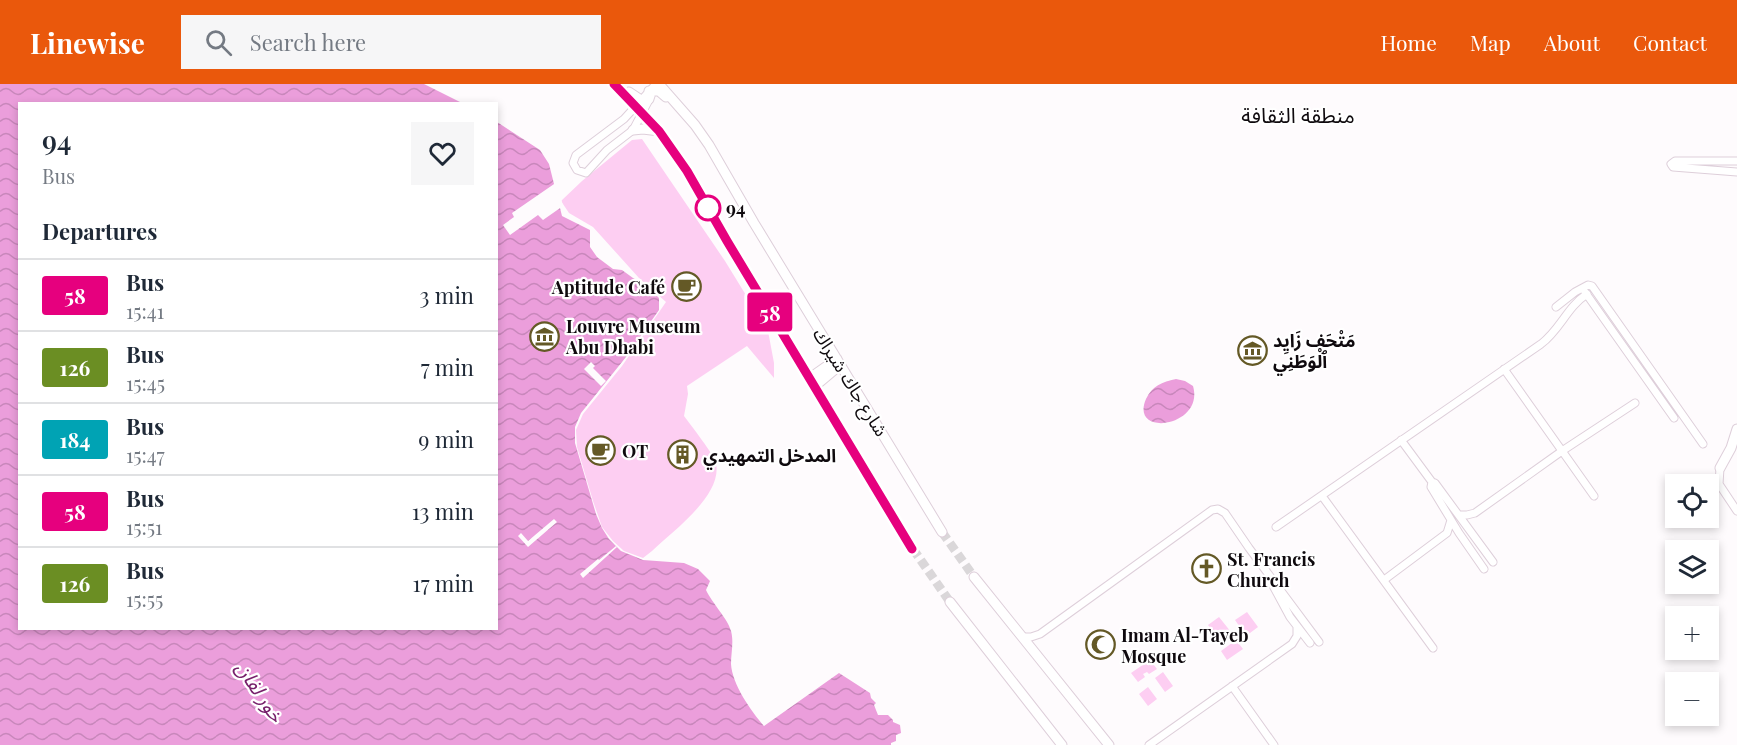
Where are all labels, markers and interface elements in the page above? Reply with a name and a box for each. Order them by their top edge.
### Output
search box [181,15,601,69]
text: Linewise [30,24,145,61]
icon: search [202,26,235,59]
text: Search here [250,27,366,57]
text: Home [1381,28,1437,56]
text: Map [1470,28,1511,56]
text: About [1544,28,1600,56]
text: Contact [1633,28,1707,56]
district label: منطقة الثقافة [1241,100,1355,128]
text: 94 [42,121,72,158]
button: heart [411,122,474,185]
text: Bus [42,162,75,189]
marker: 94 [695,195,721,221]
place label: 94 [726,196,745,220]
text: Departures [42,216,157,246]
text: Bus [126,267,164,297]
cafe icon: Aptitude Café [670,271,702,303]
place label: Aptitude Café [551,275,665,299]
text: 3 min [419,280,474,310]
text: 58 [64,281,86,309]
line badge: 58 [743,292,797,332]
text: 15:41 [126,297,164,324]
text: 58 [759,298,781,326]
place label: Louvre Museum Abu Dhabi [565,314,701,359]
museum icon: Louvre Museum Abu Dhabi [529,320,561,352]
street label: شارع جاك شيراك [806,323,894,442]
place label: مَتْحَف زَايِد ٱلْوَطَنِي [1273,328,1355,376]
museum icon: مَتْحَف زَايِد ٱلْوَطَنِي [1236,334,1268,366]
text: Bus [126,339,164,369]
text: 7 min [421,352,474,382]
text: 126 [60,353,90,381]
text: 15:45 [126,369,165,396]
text: Bus [126,411,164,441]
text: 9 min [418,424,474,454]
text: 184 [60,425,90,453]
cafe icon: OT [585,435,617,467]
place label: OT [622,439,648,463]
building icon: المدخل التمهيدي [666,439,698,471]
text: 15:47 [126,441,165,468]
place label: المدخل التمهيدي [703,443,836,470]
map controls [1665,474,1719,726]
button: locate [1665,474,1719,528]
text: Bus [126,483,164,513]
text: 13 min [412,496,474,526]
text: 58 [64,497,86,525]
text: 15:51 [126,513,162,540]
button: layers [1665,540,1719,594]
place label: St. Francis Church [1227,547,1315,592]
church icon: St. Francis Church [1190,553,1222,585]
text: Bus [126,555,164,585]
text: 17 min [413,568,474,598]
text: 126 [60,569,90,597]
text: 15:55 [126,585,163,612]
button: + [1665,606,1719,660]
place label: Imam Al-Tayeb Mosque [1121,623,1249,668]
mosque icon: Imam Al-Tayeb Mosque [1084,629,1116,661]
water label: خور لفان [231,655,291,727]
button: − [1665,672,1719,726]

